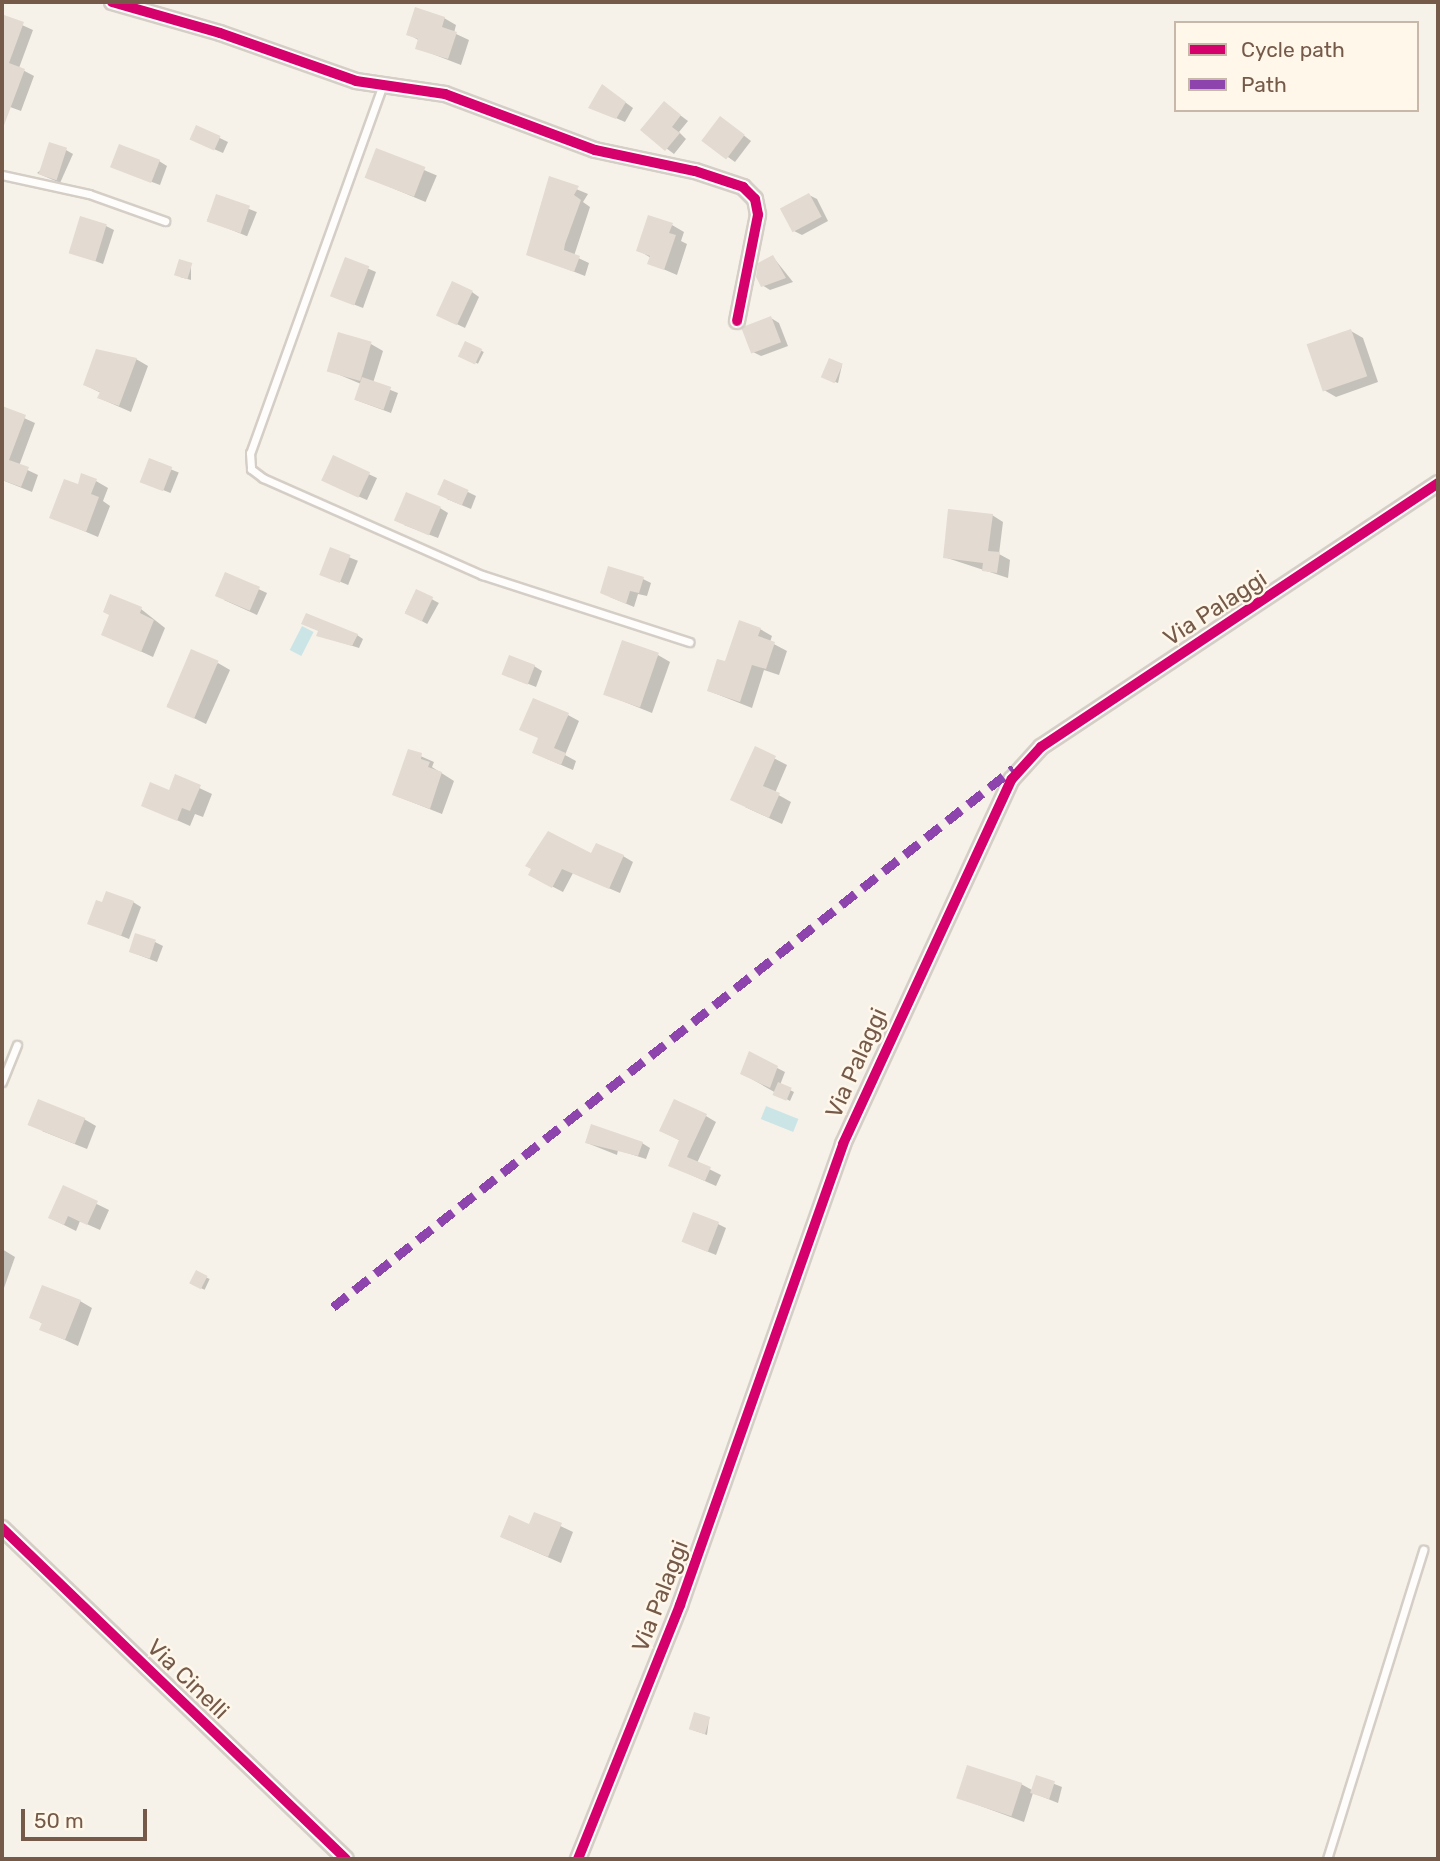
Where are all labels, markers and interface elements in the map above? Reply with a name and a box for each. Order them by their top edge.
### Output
legend [1174,21,1419,112]
text: Cycle path [1241,37,1345,62]
text: Path [1241,72,1287,97]
street label: Via Palaggi [1158,564,1272,652]
street label: Via Palaggi [820,1004,892,1122]
street label: Via Palaggi [626,1536,694,1656]
street label: Via Cinelli [141,1633,235,1725]
scale bar [24,1794,150,1838]
text: 50 m [34,1808,84,1833]

